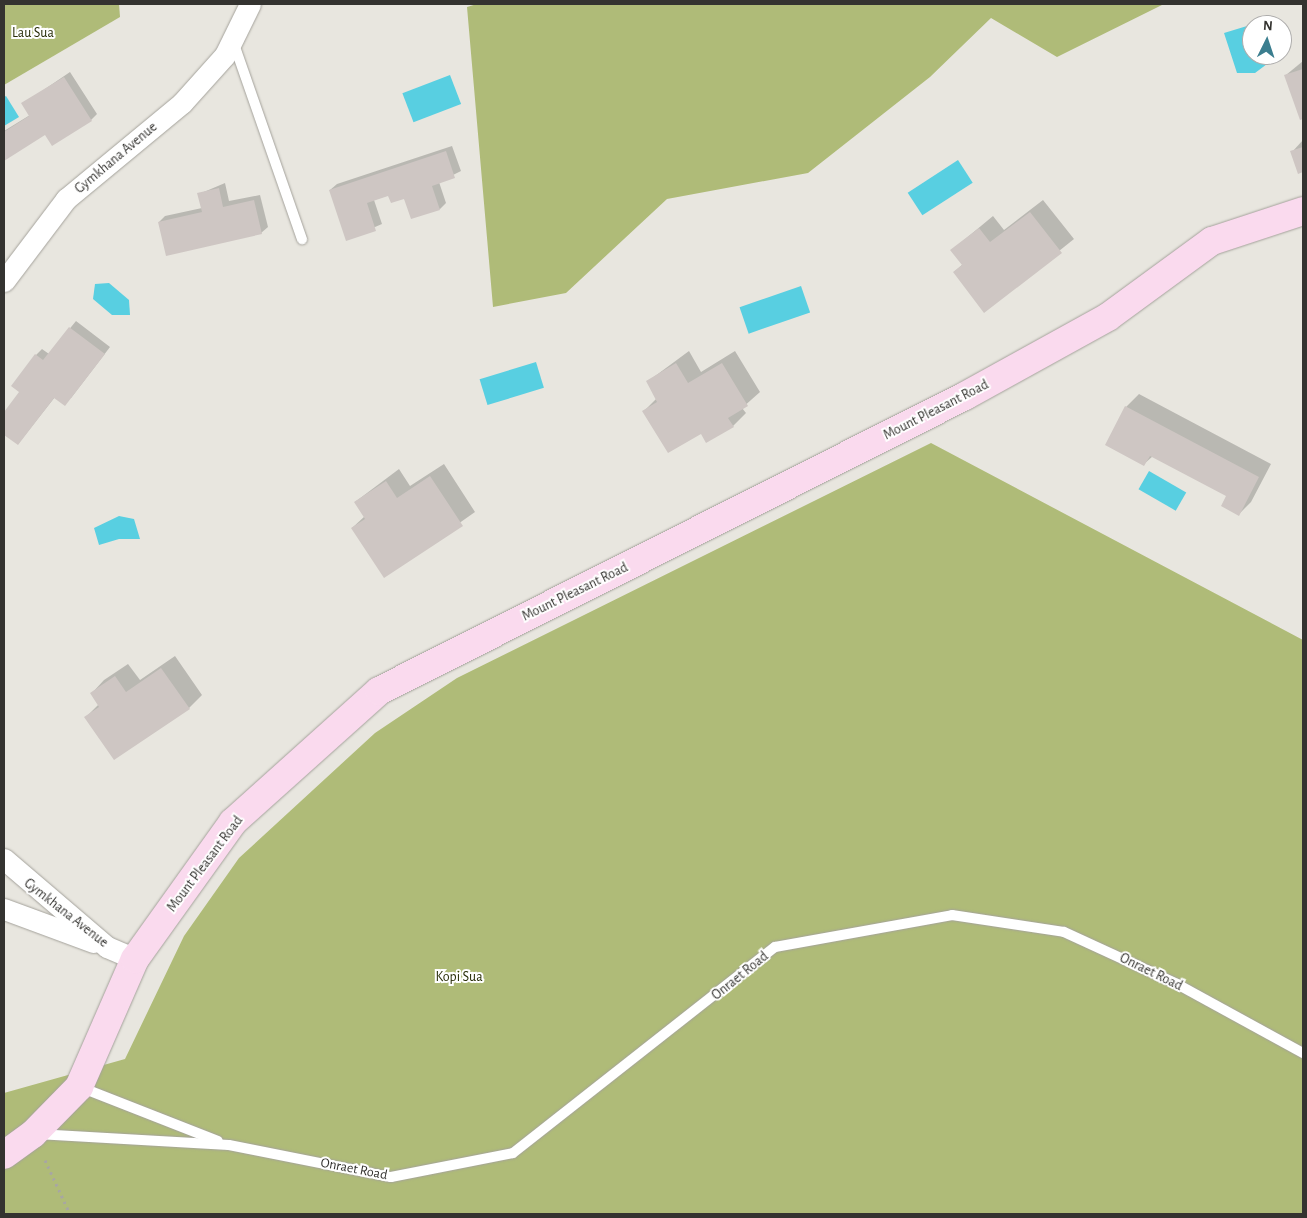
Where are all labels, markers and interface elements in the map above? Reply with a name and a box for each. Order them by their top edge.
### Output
north arrow [1242,15,1292,65]
text: N [1263,19,1273,33]
park label: Lau Sua [12,25,54,41]
street label: Gymkhana Avenue [71,119,161,197]
street label: Mount Pleasant Road [881,376,991,444]
street label: Mount Pleasant Road [519,559,631,625]
street label: Mount Pleasant Road [163,813,247,915]
street label: Gymkhana Avenue [21,875,111,951]
street label: Onraet Road [708,948,772,1004]
street label: Onraet Road [1117,950,1185,994]
park label: Kopi Sua [435,969,483,985]
street label: Onraet Road [319,1154,389,1184]

